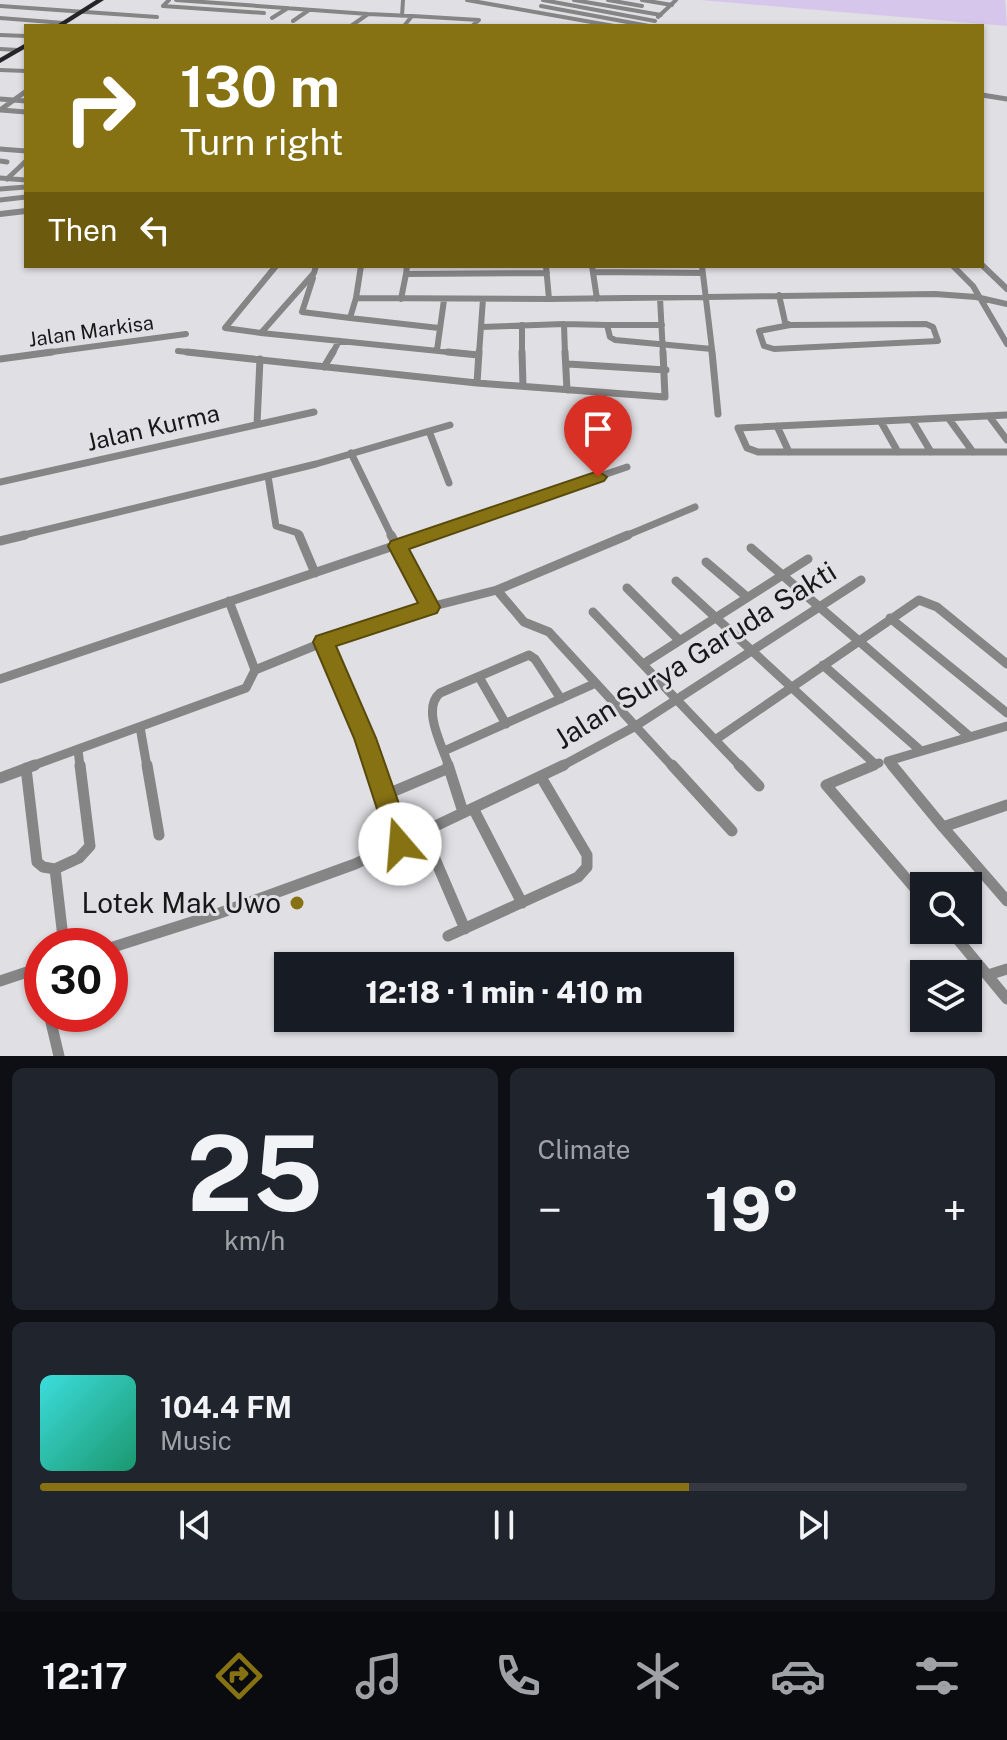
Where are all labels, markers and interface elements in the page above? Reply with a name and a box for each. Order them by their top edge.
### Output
text: 130 m [180,54,340,120]
icon: right [48,56,152,160]
text: Turn right [180,121,343,163]
icon: left [133,208,177,252]
text: Then [48,212,117,248]
street label: Jalan Markisa [27,310,155,352]
pin [564,395,632,477]
street label: Jalan Kurma [83,398,222,456]
icon: arrive [576,407,620,451]
street label: Jalan Surya Garuda Sakti [548,554,842,755]
position arrow [358,802,442,886]
map controls [910,872,982,1032]
button: search [910,872,982,944]
place label: Lotek Mak Uwo [82,886,281,919]
marker: Lotek Mak Uwo [288,894,306,912]
speed limit sign: 30 [24,928,128,1032]
button: layers [910,960,982,1032]
text: 12:18 · 1 min · 410 m [365,974,643,1010]
text: 25 [187,1112,323,1234]
text: Climate [538,1134,631,1165]
text: 19° [705,1174,800,1245]
text: − [538,1184,562,1236]
text: + [943,1184,967,1236]
text: km/h [224,1225,285,1256]
text: 104.4 FM [160,1389,292,1425]
text: Music [160,1425,232,1456]
icon: previous [173,1503,217,1547]
icon: pause [482,1503,526,1547]
icon: next [791,1503,835,1547]
icon: directions [211,1648,267,1704]
icon: music [351,1648,407,1704]
icon: phone [490,1648,546,1704]
icon: climate [630,1648,686,1704]
icon: car [770,1648,826,1704]
icon: filters [909,1648,965,1704]
text: 12:17 [42,1655,128,1697]

